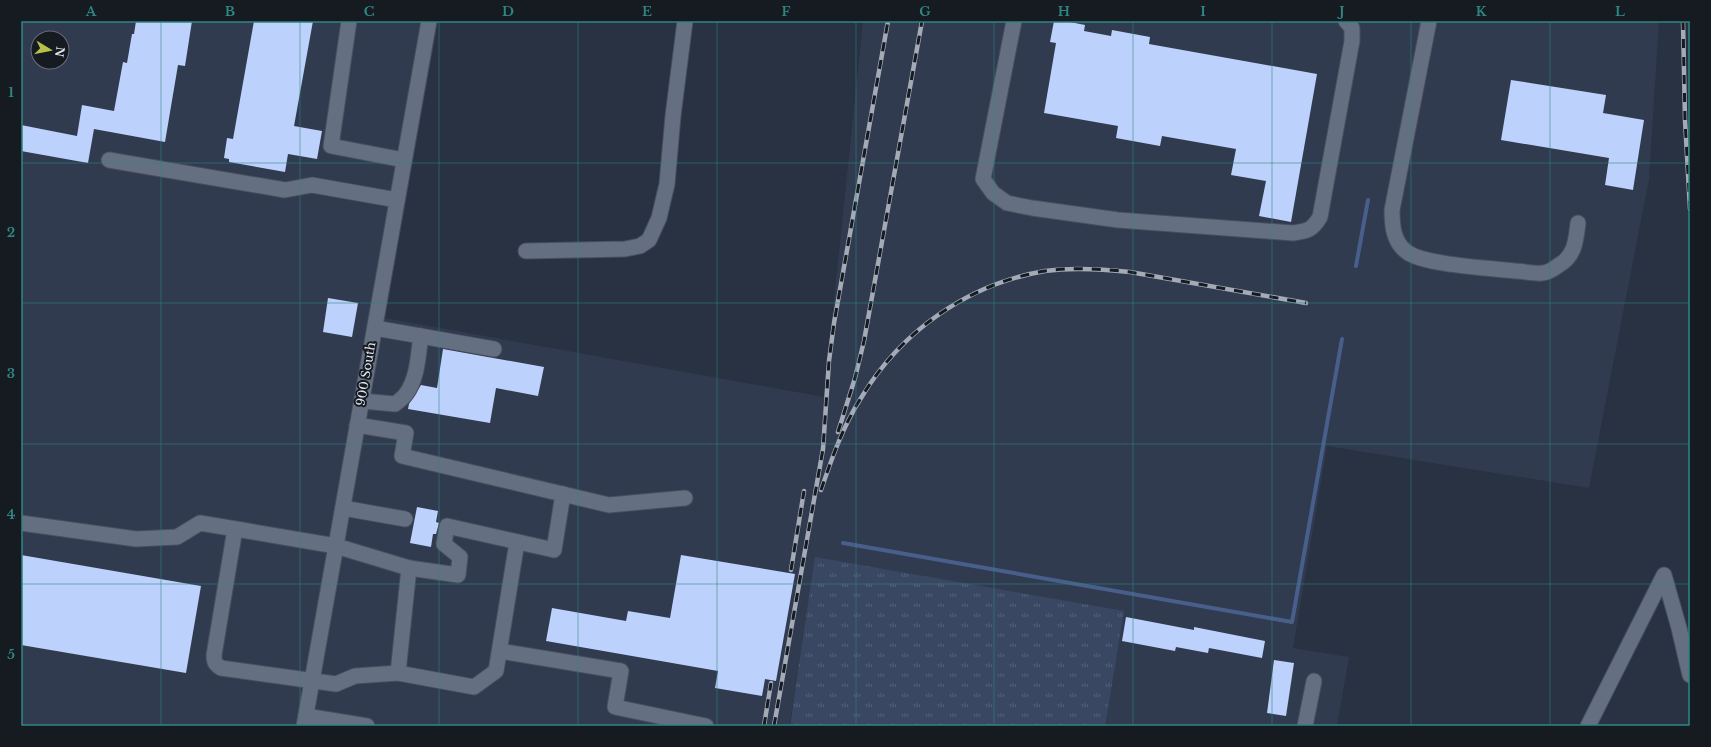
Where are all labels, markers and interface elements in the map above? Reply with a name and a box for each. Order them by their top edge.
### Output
text: A [85,3,97,20]
text: B [225,3,235,20]
text: C [364,3,375,20]
text: D [502,3,514,20]
text: E [642,3,652,20]
text: F [782,3,791,20]
text: G [919,3,931,20]
text: H [1058,3,1070,20]
text: I [1200,3,1206,20]
text: J [1336,3,1345,20]
text: K [1476,3,1487,20]
text: L [1615,3,1625,20]
north arrow [30,30,70,70]
text: N [52,45,68,59]
text: 1 [8,84,14,101]
text: 2 [7,224,15,241]
street label: 900 South [353,341,379,407]
text: 3 [7,365,15,382]
text: 4 [7,506,16,523]
text: 5 [7,646,15,663]

